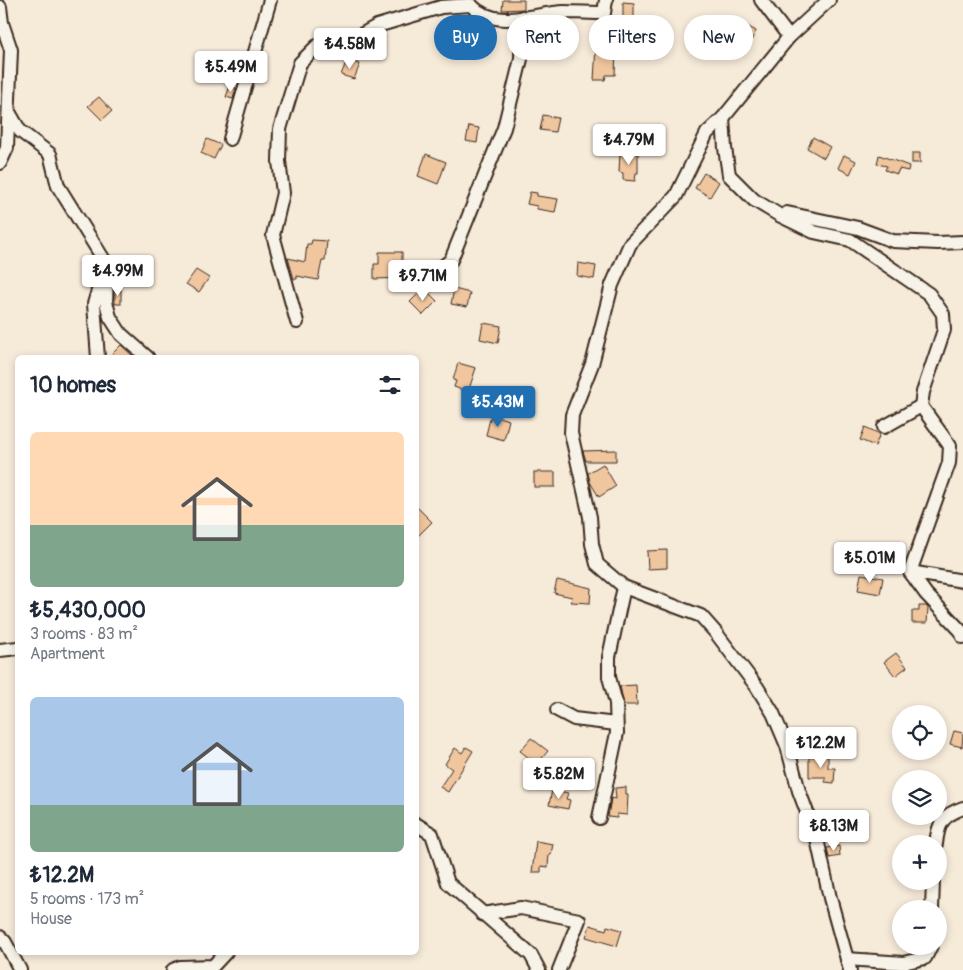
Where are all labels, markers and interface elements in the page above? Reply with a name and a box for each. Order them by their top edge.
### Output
chip: Buy [434,15,497,60]
chip: Rent [507,15,579,60]
chip: Filters [589,15,674,60]
chip: New [684,15,753,60]
pin: ₺4.58M [309,28,391,70]
text: ₺4.58M [325,34,375,54]
pin: ₺5.49M [190,51,272,93]
text: ₺5.49M [206,57,256,77]
pin: ₺4.79M [588,124,670,166]
text: ₺4.79M [604,130,654,150]
pin: ₺4.99M [77,254,159,297]
pin: ₺9.71M [382,260,464,302]
text: ₺4.99M [93,261,143,281]
text: ₺9.71M [399,266,447,286]
icon: filters [376,371,404,399]
text: 10 homes [30,372,116,399]
pin: ₺5.43M [457,386,539,428]
text: ₺5.43M [472,392,524,412]
icon: home [172,464,262,554]
pin: ₺5.01M [829,542,911,584]
text: ₺5.01M [845,548,895,568]
text: ₺5,430,000 [30,597,146,624]
text: 3 rooms · 83 m² [30,624,138,644]
text: Apartment [30,644,105,664]
map controls [892,705,947,955]
button: locate [892,705,947,760]
pin: ₺12.2M [780,726,862,769]
icon: home [172,729,262,819]
text: ₺12.2M [797,733,845,753]
pin: ₺5.82M [518,758,600,800]
text: ₺5.82M [534,764,584,784]
button: layers [892,770,947,825]
pin: ₺8.13M [793,810,875,852]
text: ₺8.13M [810,816,858,836]
button: + [892,835,947,890]
text: ₺12.2M [30,862,94,889]
text: 5 rooms · 173 m² [30,889,144,909]
button: − [892,900,947,955]
text: House [30,909,72,929]

